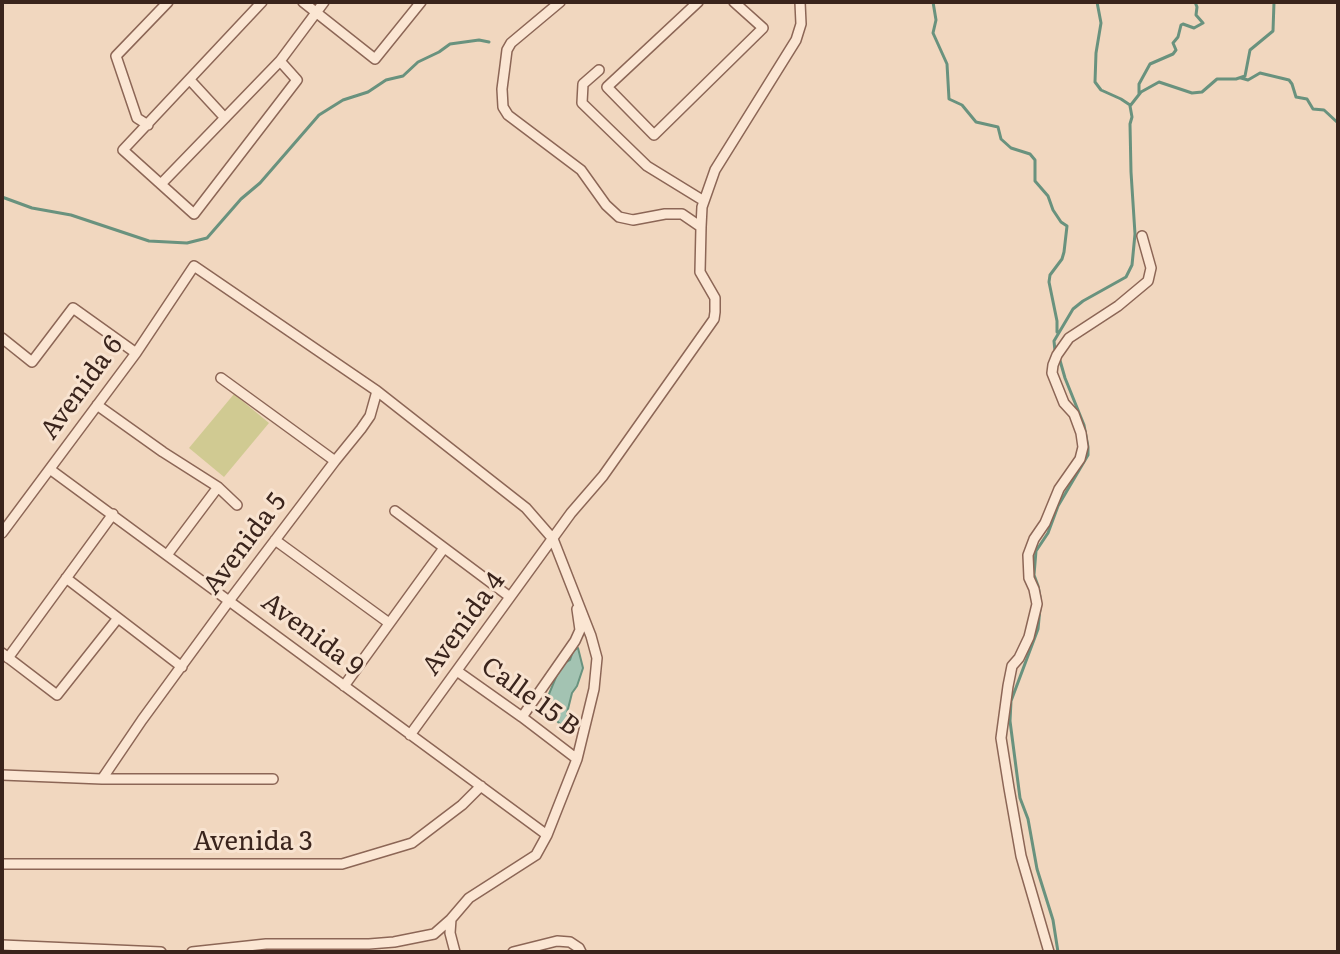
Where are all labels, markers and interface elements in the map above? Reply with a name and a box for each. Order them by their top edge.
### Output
street label: Avenida 6 [34,330,130,446]
street label: Avenida 5 [197,487,293,601]
street label: Avenida 4 [416,566,512,682]
street label: Avenida 9 [255,587,369,683]
street label: Calle 15 B [475,651,585,743]
street label: Avenida 3 [193,826,313,858]

